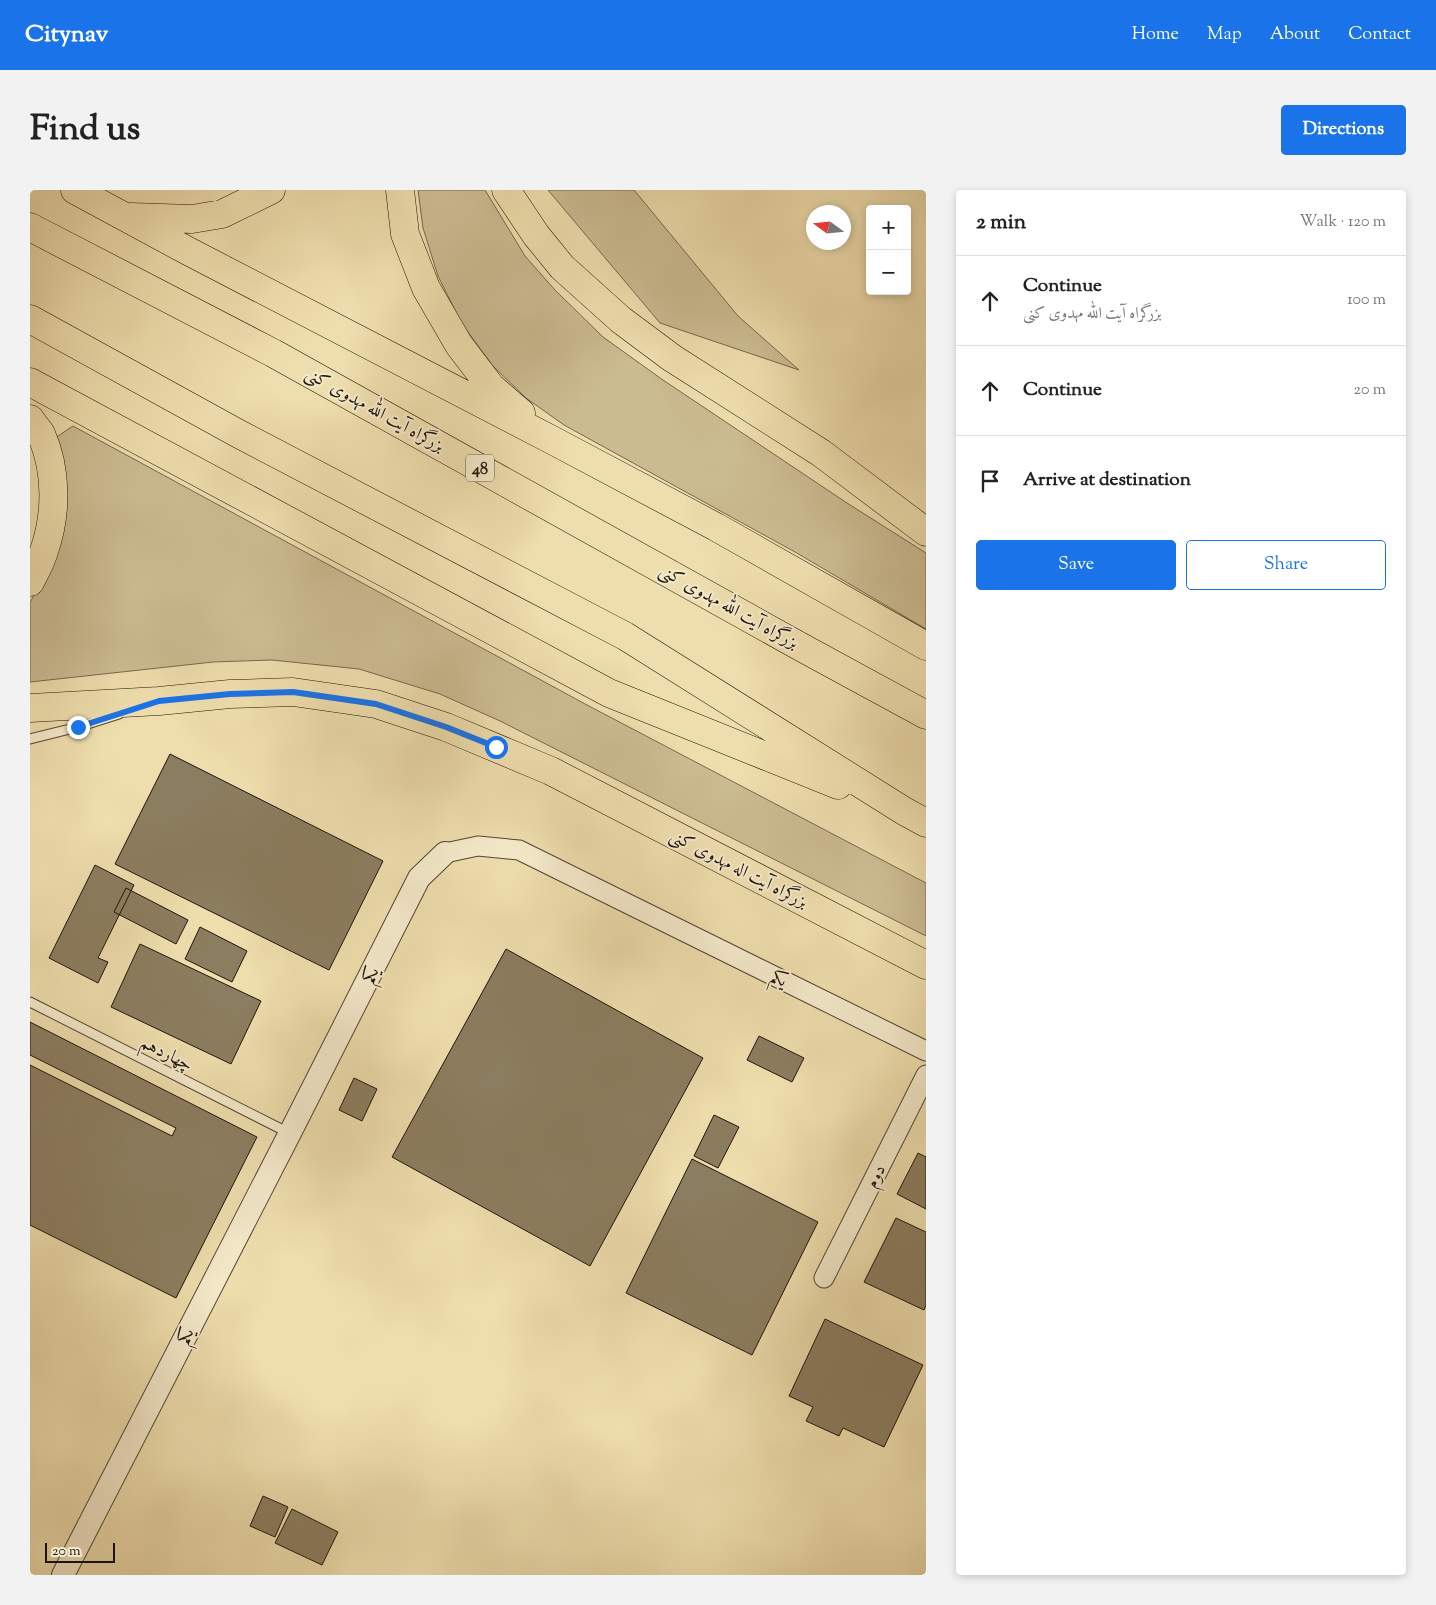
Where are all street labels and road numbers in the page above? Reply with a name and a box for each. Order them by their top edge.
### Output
street label: بزرگراه آیت الله مهدوی کنی [300,359,450,460]
road number: 48 [466,454,494,482]
street label: بزرگراه آیت الله مهدوی کنی [654,556,804,657]
street label: بزرگراه آیت اله مهدوی کنی [664,823,812,916]
street label: یکم [357,962,389,990]
street label: یکم [764,965,792,997]
street label: چهاردهم [134,1031,197,1081]
street label: دوم [860,1161,895,1194]
street label: یکم [172,1323,204,1351]

